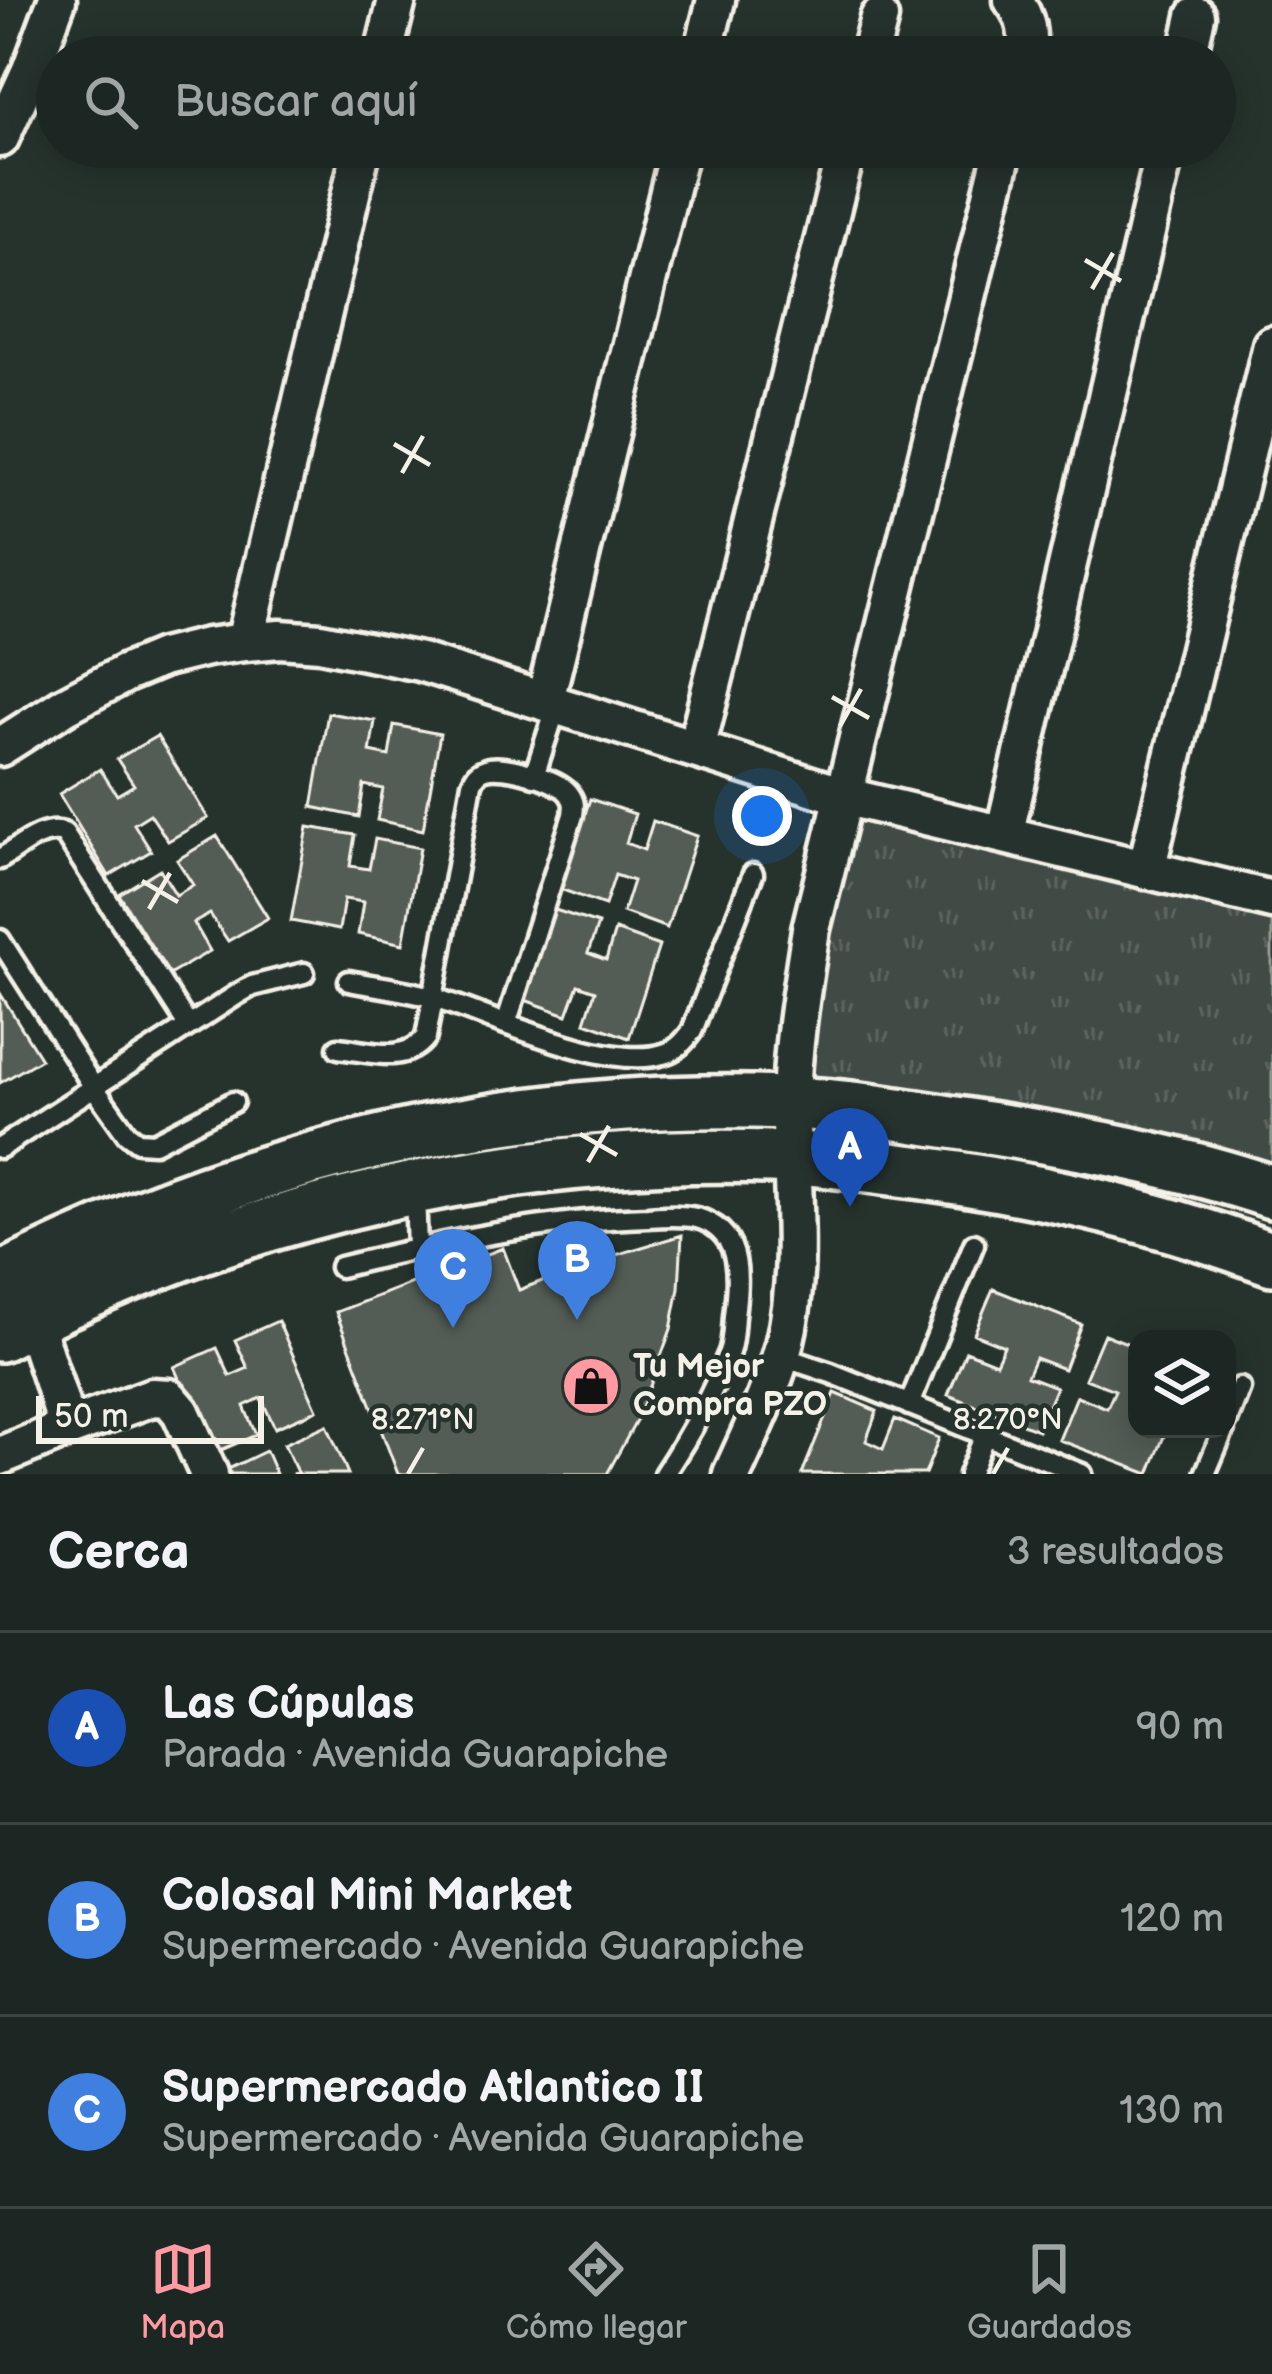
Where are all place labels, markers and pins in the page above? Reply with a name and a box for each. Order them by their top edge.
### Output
pin: A [811,1108,889,1207]
pin: B [538,1221,616,1320]
pin: C [414,1229,492,1328]
place label: Tu Mejor Compra PZO [633,1347,827,1425]
shop icon: Tu Mejor Compra PZO [560,1355,622,1417]

